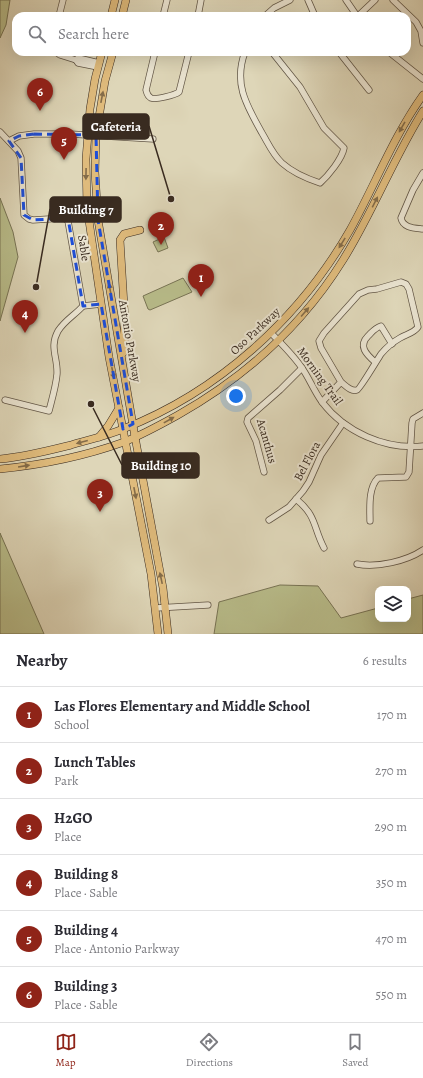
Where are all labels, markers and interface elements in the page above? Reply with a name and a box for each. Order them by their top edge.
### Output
search box [12,12,411,56]
icon: search [26,23,48,45]
text: Search here [58,24,129,44]
pin: 6 [27,78,53,111]
one-way arrow [100,91,106,103]
callout: Cafeteria [83,114,149,139]
text: Cafeteria [91,118,142,135]
one-way arrow [398,121,405,133]
pin: 5 [51,127,77,160]
one-way arrow [83,168,89,181]
callout: Building 7 [50,197,121,222]
one-way arrow [371,197,378,208]
text: Building 7 [59,201,114,218]
pin: 2 [148,212,174,245]
street label: Sable [74,234,94,262]
one-way arrow [338,237,345,249]
pin: 1 [188,264,214,297]
one-way arrow [106,283,112,295]
street label: Antonio Parkway [115,298,145,384]
pin: 4 [12,300,38,333]
street label: Oso Parkway [227,303,284,358]
one-way arrow [300,307,309,316]
street label: Morning Trail [294,344,346,408]
one-way arrow [110,366,116,379]
your location [226,386,246,406]
one-way arrow [164,416,175,423]
street label: Acanthus [253,416,281,465]
street label: Bel Flora [290,438,324,484]
one-way arrow [76,439,88,445]
callout: Building 10 [122,453,199,478]
text: Building 10 [131,457,192,474]
one-way arrow [18,463,30,469]
pin: 3 [87,479,113,512]
one-way arrow [132,487,138,500]
one-way arrow [158,572,164,584]
map controls [375,586,411,622]
button: layers [375,586,411,622]
text: Nearby [16,649,67,672]
text: 6 results [363,652,407,669]
text: Las Flores Elementary and Middle School [54,696,310,716]
text: 1 [27,706,31,723]
text: 170 m [377,706,407,723]
text: School [54,716,89,733]
text: Lunch Tables [54,752,136,772]
text: 2 [26,762,32,779]
text: 270 m [375,762,407,779]
text: Park [54,772,78,789]
text: H2GO [54,808,92,828]
text: 3 [26,818,32,835]
text: 290 m [375,818,407,835]
text: Place [54,828,82,845]
text: Building 8 [54,864,118,884]
text: 4 [26,874,32,891]
text: 350 m [376,874,407,891]
text: Place · Sable [54,884,118,901]
text: Building 4 [54,920,118,940]
text: 5 [26,930,32,947]
text: 470 m [375,930,407,947]
text: Place · Antonio Parkway [54,940,179,957]
text: Building 3 [54,976,118,996]
text: 6 [26,986,32,1003]
text: 550 m [376,986,407,1003]
text: Place · Sable [54,996,118,1013]
tab: Map [55,1031,77,1070]
tab: Directions [186,1031,233,1070]
tab: Saved [342,1031,368,1070]

